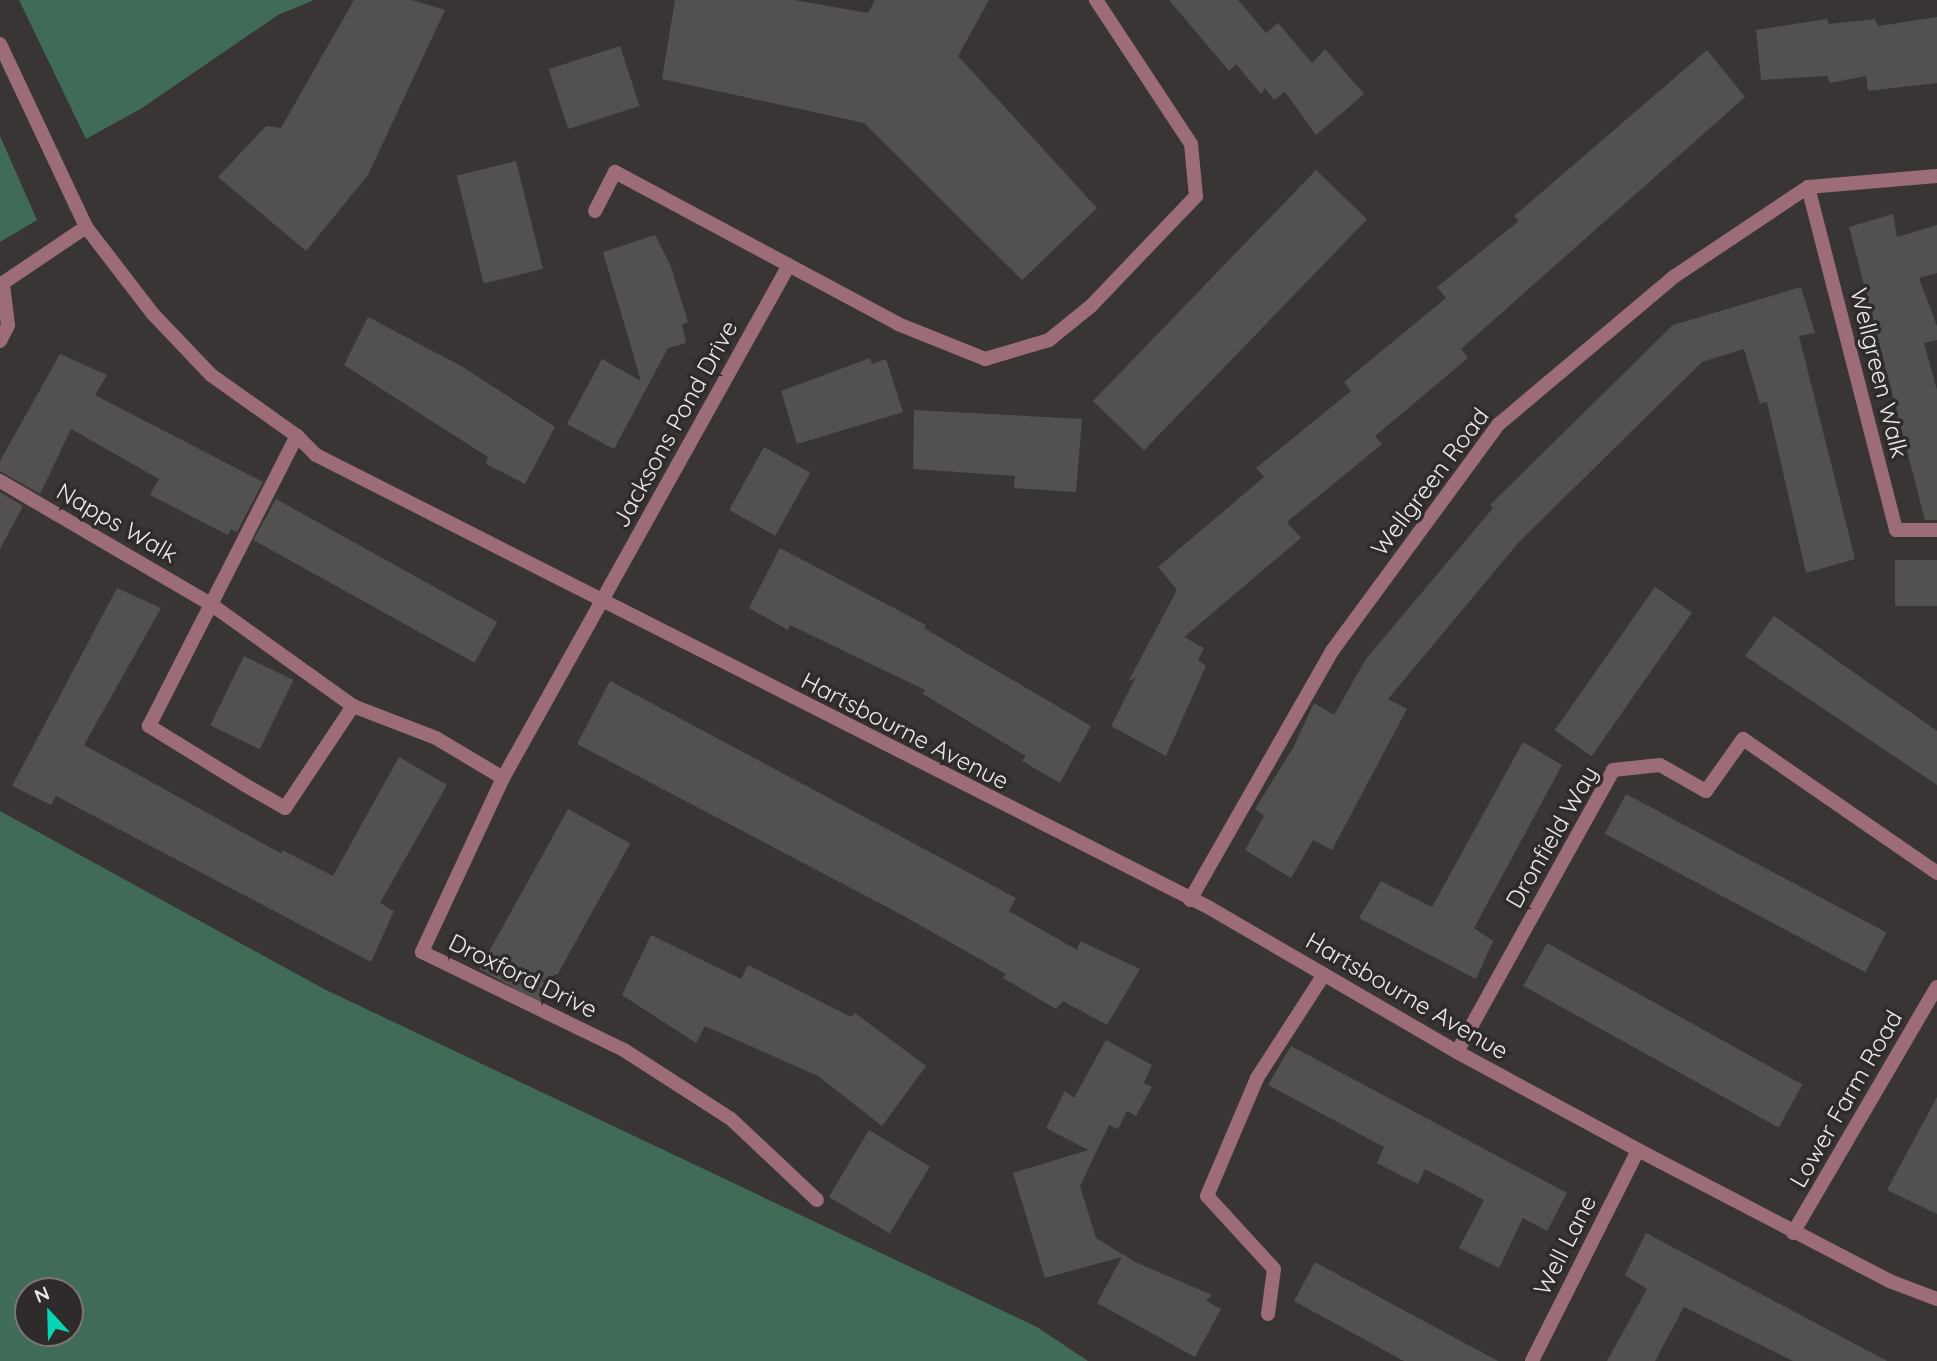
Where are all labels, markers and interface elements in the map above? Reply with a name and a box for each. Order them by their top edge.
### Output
street label: Wellgreen Walk [1844,285,1914,461]
street label: Jacksons Pond Drive [606,315,744,533]
street label: Wellgreen Road [1365,402,1495,562]
street label: Napps Walk [51,477,183,569]
street label: Hartsbourne Avenue [796,666,1014,796]
street label: Dronfield Way [1500,761,1604,913]
street label: Hartsbourne Avenue [1301,926,1513,1066]
street label: Droxford Drive [444,928,602,1024]
street label: Lower Farm Road [1784,1005,1908,1193]
street label: Well Lane [1527,1190,1603,1300]
north arrow [14,1277,84,1347]
text: N [31,1281,53,1308]

